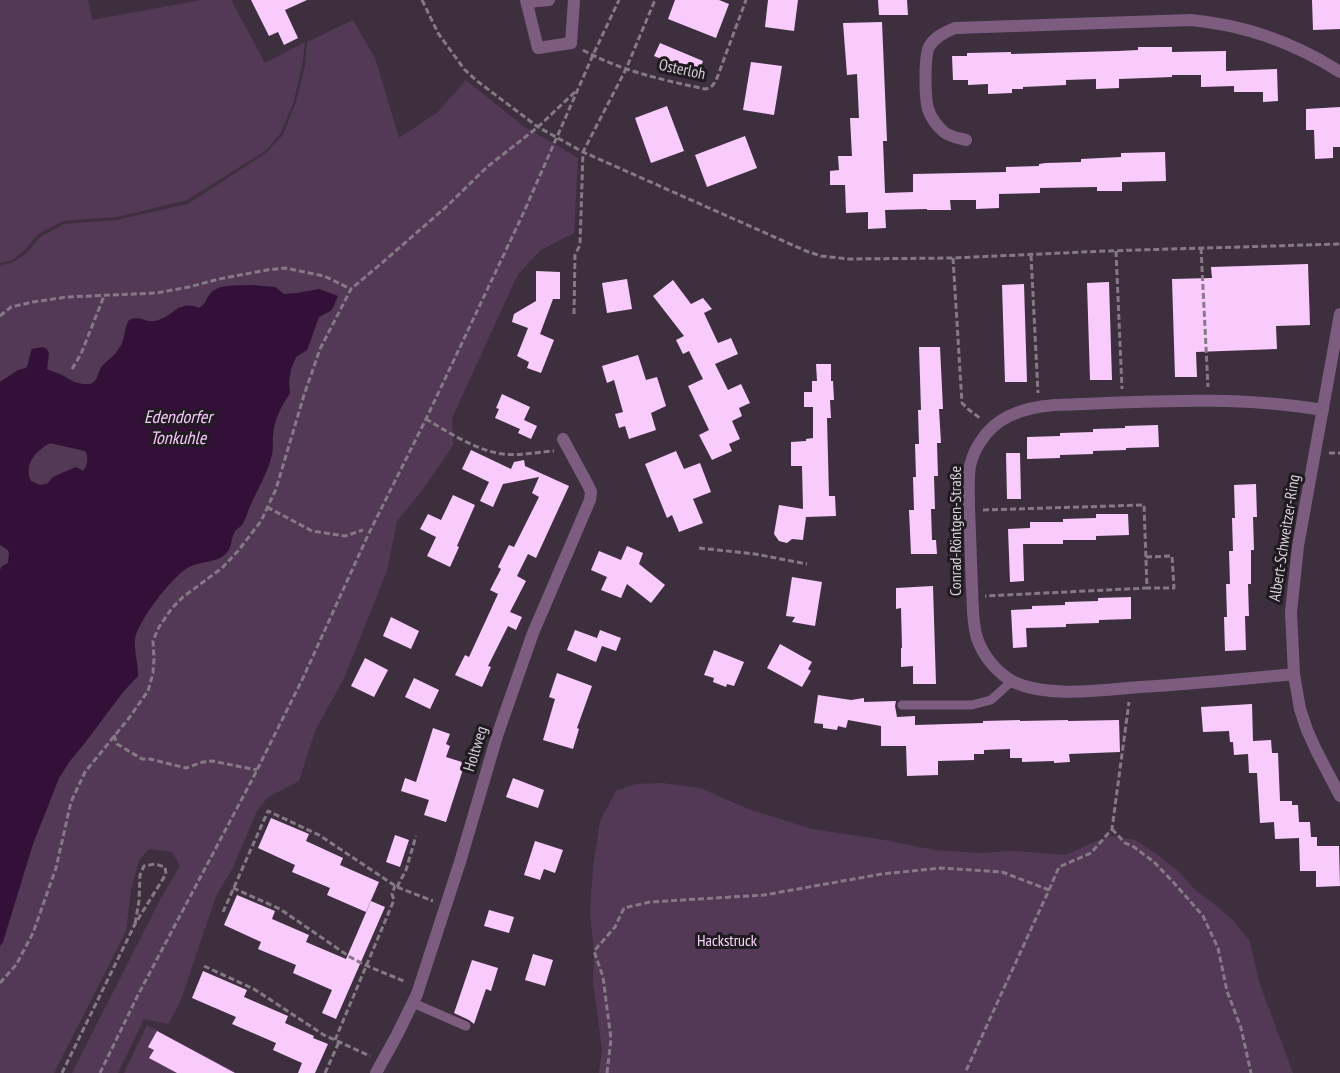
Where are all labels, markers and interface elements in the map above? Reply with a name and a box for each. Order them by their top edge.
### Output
street label: Osterloh [657,56,707,84]
water label: Edendorfer Tonkuhle [144,407,212,450]
street label: Conrad-Röntgen-Straße [946,466,966,596]
street label: Albert-Schweitzer-Ring [1266,473,1304,603]
street label: Holtweg [460,724,492,774]
park label: Hackstruck [697,931,757,951]

